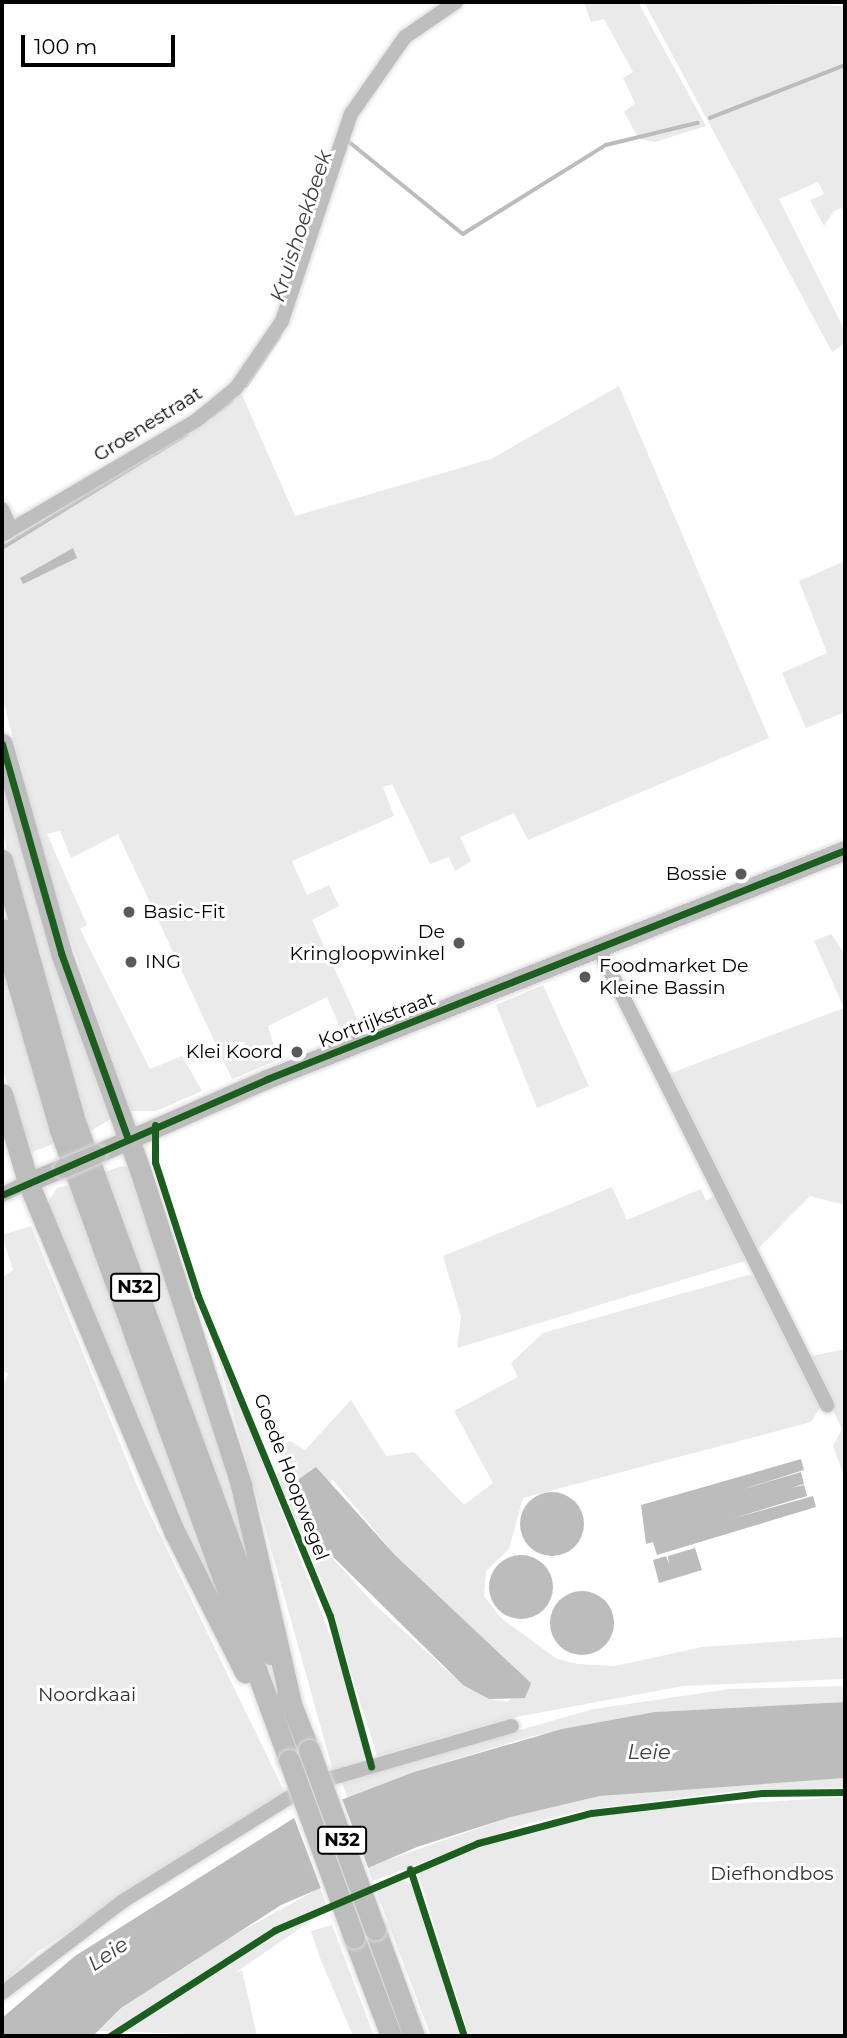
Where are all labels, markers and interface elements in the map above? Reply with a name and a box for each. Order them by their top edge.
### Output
scale bar [24,21,178,65]
text: 100 m [34,34,97,59]
water label: Kruishoekbeek [265,147,337,305]
street label: Groenestraat [89,382,207,466]
place label: Bossie [666,863,727,885]
marker: Bossie [733,866,749,882]
place label: Basic-Fit [143,901,225,923]
marker: Basic-Fit [121,904,137,920]
place label: De Kringloopwinkel [290,921,445,965]
marker: De Kringloopwinkel [451,935,467,951]
place label: ING [145,951,181,973]
marker: ING [123,954,139,970]
place label: Foodmarket De Kleine Bassin [599,955,749,999]
marker: Foodmarket De Kleine Bassin [577,969,593,985]
street label: Kortrijkstraat [315,987,439,1053]
place label: Klei Koord [186,1041,283,1063]
marker: Klei Koord [289,1044,305,1060]
road number: N32 [109,1272,161,1302]
street label: Goede Hoopwegel [249,1390,333,1564]
park label: Noordkaai [38,1684,136,1706]
water label: Leie [627,1739,671,1765]
road number: N32 [316,1826,368,1854]
park label: Diefhondbos [710,1863,834,1885]
water label: Leie [83,1931,133,1977]

